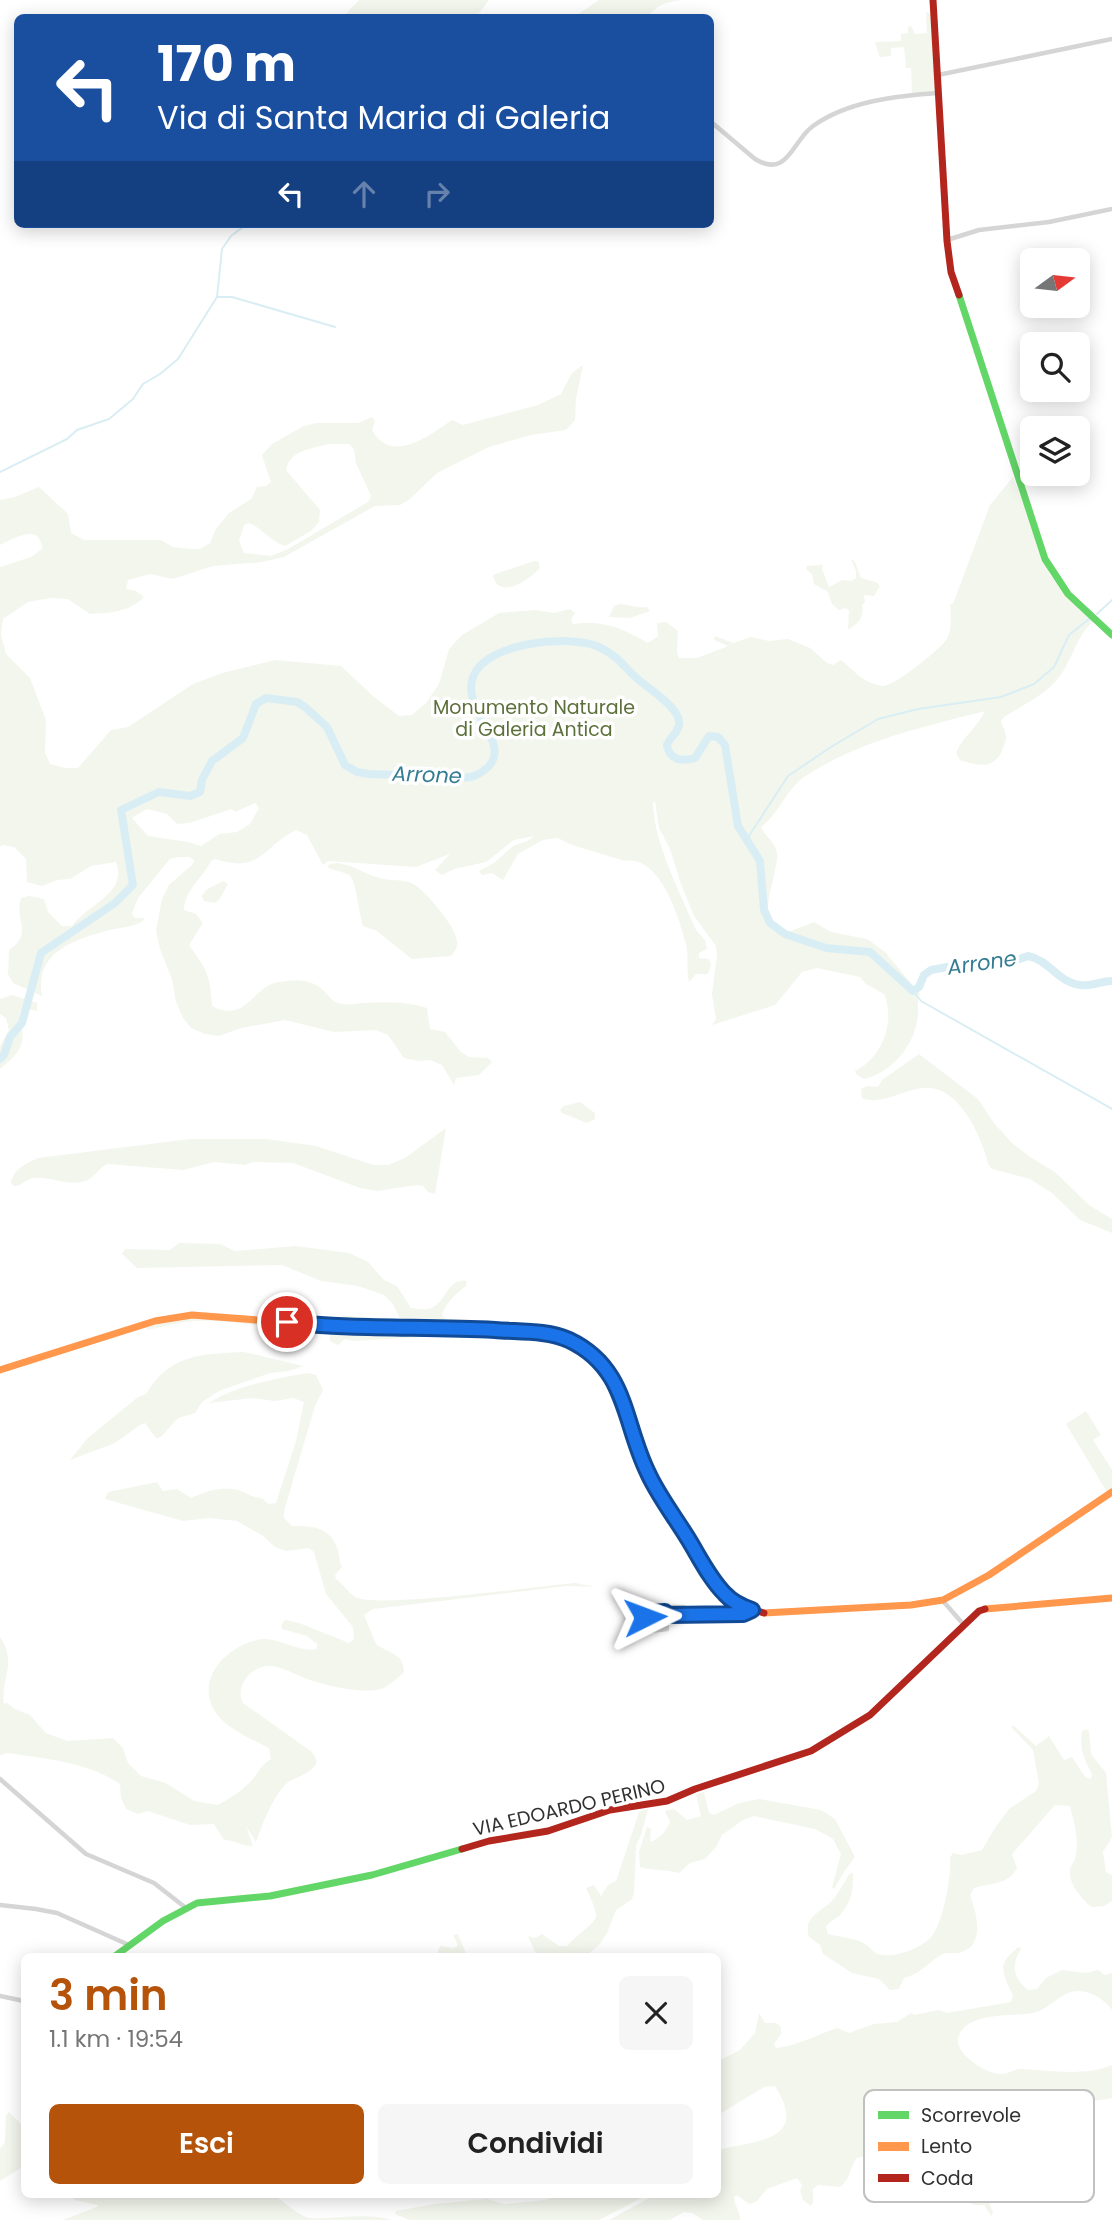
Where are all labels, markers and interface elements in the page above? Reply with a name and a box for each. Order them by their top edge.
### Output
text: 170 m [157,30,296,98]
icon: left [42,42,133,133]
text: Via di Santa Maria di Galeria [157,95,610,140]
icon: left [272,175,310,213]
icon: ahead [345,175,383,213]
icon: right [418,175,456,213]
north arrow [1020,248,1090,318]
map controls [1020,248,1090,486]
button: search [1020,332,1090,402]
button: layers [1020,416,1090,486]
park label: Monumento Naturale di Galeria Antica [433,694,635,743]
water label: Arrone [391,759,462,790]
water label: Arrone [944,943,1018,982]
pin [257,1292,317,1352]
icon: arrive [268,1303,306,1341]
position arrow [608,1580,682,1654]
street label: VIA EDOARDO PERINO [470,1772,668,1843]
text: 3 min [49,1966,168,2025]
button: close [619,1976,693,2050]
text: 1.1 km · 19:54 [49,2023,183,2055]
legend [864,2090,1094,2202]
text: Scorrevole [921,2102,1021,2129]
button: Esci [49,2104,364,2184]
button: Condividi [378,2104,693,2184]
text: Lento [921,2133,972,2160]
text: Coda [921,2165,974,2192]

